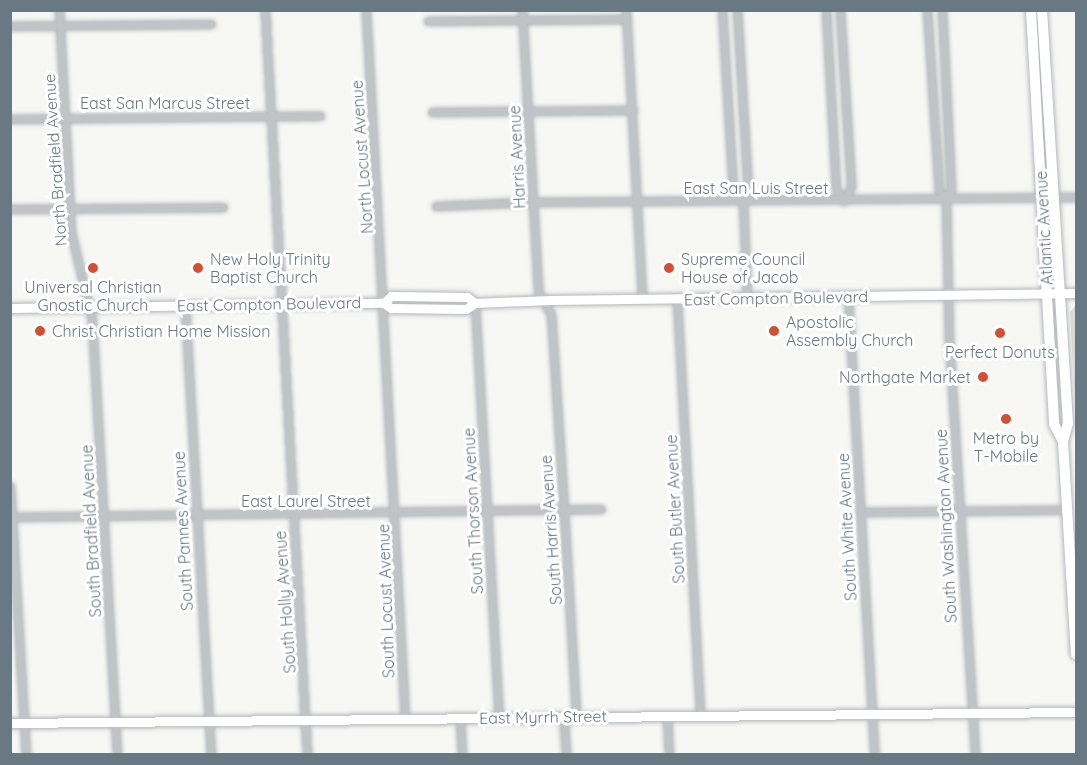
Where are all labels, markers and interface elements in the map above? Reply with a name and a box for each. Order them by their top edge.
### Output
street label: North Bradfield Avenue [39,73,71,247]
street label: North Locust Avenue [347,80,377,234]
street label: East San Marcus Street [80,93,250,113]
street label: Harris Avenue [505,105,529,209]
street label: Atlantic Avenue [1031,170,1057,286]
street label: East San Luis Street [683,178,829,198]
place label: New Holy Trinity Baptist Church [210,249,331,287]
place label: Supreme Council House of Jacob [681,249,805,287]
marker: Universal Christian Gnostic Church [86,261,100,275]
marker: New Holy Trinity Baptist Church [191,261,205,275]
marker: Supreme Council House of Jacob [662,261,676,275]
place label: Universal Christian Gnostic Church [24,277,162,315]
street label: East Compton Boulevard [684,287,868,309]
street label: East Compton Boulevard [177,293,361,315]
place label: Apostolic Assembly Church [786,312,913,350]
place label: Christ Christian Home Mission [52,321,270,341]
marker: Christ Christian Home Mission [33,324,47,338]
marker: Apostolic Assembly Church [767,324,781,338]
marker: Perfect Donuts [993,326,1007,340]
place label: Perfect Donuts [945,342,1055,362]
place label: Northgate Market [839,367,971,387]
marker: Northgate Market [976,370,990,384]
marker: Metro by T-Mobile [999,412,1013,426]
street label: South Thorson Avenue [459,427,487,595]
place label: Metro by T-Mobile [973,428,1039,466]
street label: South Washington Avenue [931,429,961,623]
street label: South Butler Avenue [662,434,688,584]
street label: South Bradfield Avenue [77,444,105,618]
street label: South Pannes Avenue [169,451,197,611]
street label: South White Avenue [834,453,860,601]
street label: South Harris Avenue [536,454,566,606]
street label: East Laurel Street [241,491,371,511]
street label: South Locust Avenue [374,524,398,678]
street label: South Holly Avenue [270,530,300,674]
street label: East Myrrh Street [479,706,607,728]

